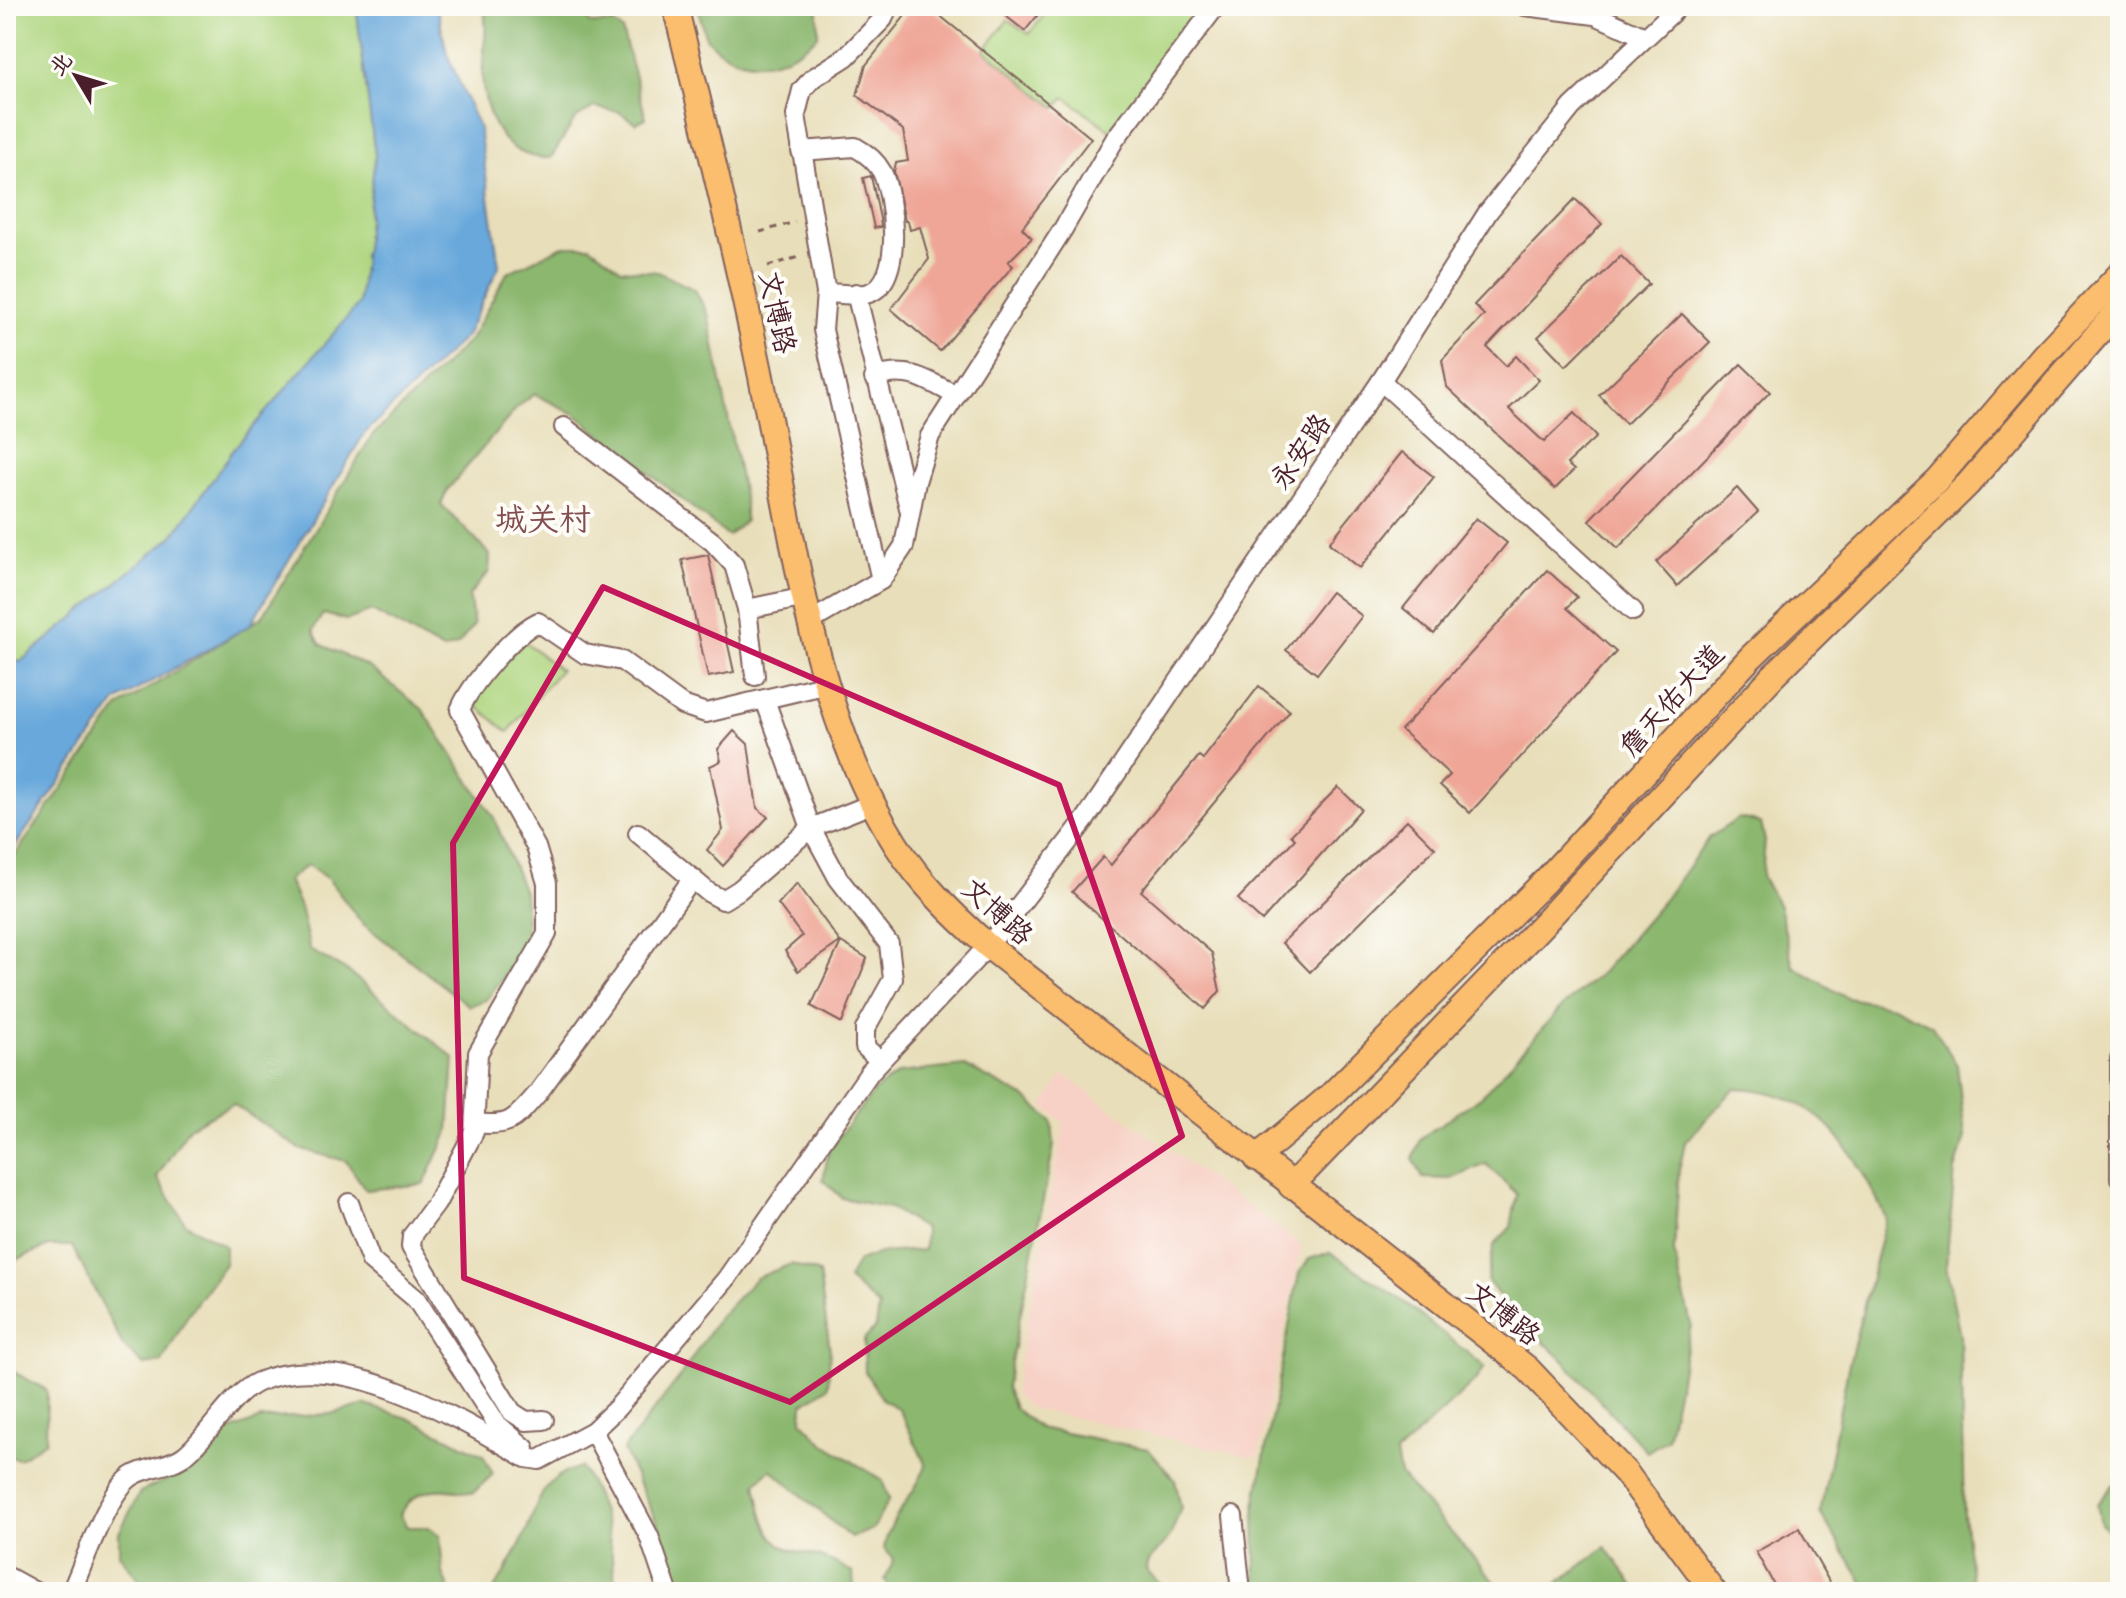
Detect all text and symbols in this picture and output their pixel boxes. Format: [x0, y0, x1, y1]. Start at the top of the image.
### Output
north arrow [36, 36, 116, 116]
text: 北 [42, 46, 80, 83]
street label: 文博路 [749, 267, 804, 357]
street label: 永安路 [1262, 406, 1341, 498]
district label: 城关村 [495, 498, 591, 543]
street label: 詹天佑大道 [1611, 636, 1733, 766]
street label: 文博路 [953, 870, 1041, 955]
street label: 文博路 [1458, 1273, 1548, 1355]

